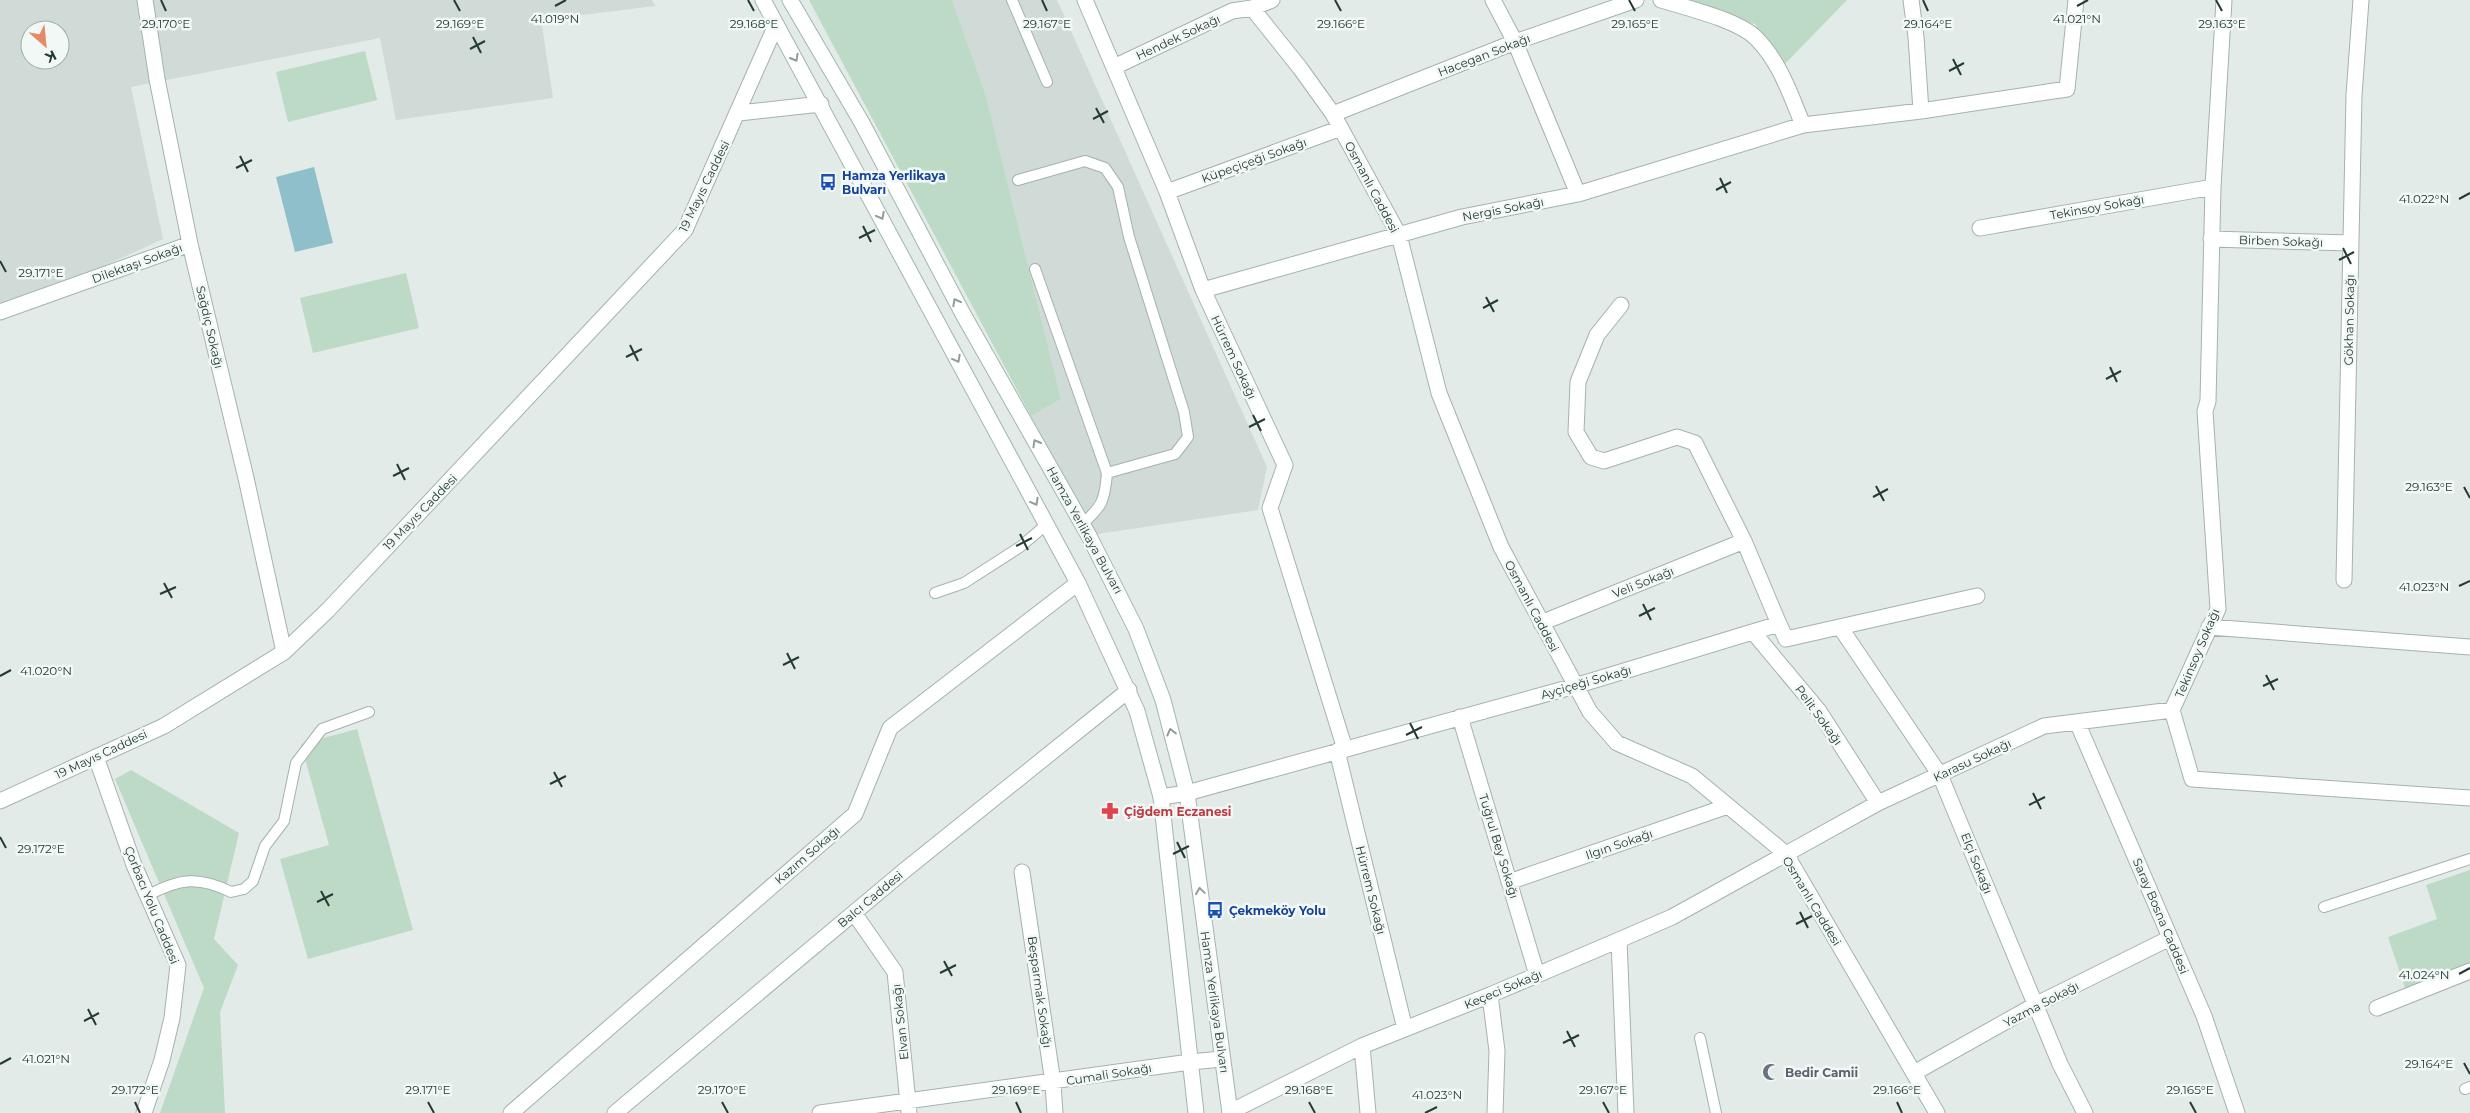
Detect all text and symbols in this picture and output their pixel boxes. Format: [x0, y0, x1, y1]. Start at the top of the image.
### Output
text: 41.019°N [531, 11, 579, 26]
street label: Hendek Sokağı [1133, 11, 1223, 63]
text: 41.021°N [2053, 11, 2101, 26]
text: 29.170°E [142, 16, 190, 31]
text: 29.169°E [436, 16, 484, 31]
text: 29.168°E [730, 16, 778, 31]
text: 29.167°E [1023, 16, 1071, 31]
text: 29.166°E [1317, 16, 1365, 31]
text: 29.165°E [1611, 16, 1659, 31]
text: 29.164°E [1904, 16, 1952, 31]
text: 29.163°E [2198, 16, 2246, 31]
north arrow [20, 20, 70, 70]
street label: Hacegan Sokağı [1436, 30, 1532, 80]
text: K [42, 46, 60, 67]
one-way arrow [788, 53, 798, 62]
street label: Küpeçiçeği Sokağı [1199, 134, 1309, 186]
street label: 19 Mayıs Caddesi [675, 138, 733, 234]
street label: Osmanlı Caddesi [1342, 139, 1402, 235]
place label: Hamza Yerlikaya Bulvarı [842, 168, 946, 197]
bus stop icon: Hamza Yerlikaya Bulvarı [818, 172, 838, 192]
street label: Tekinsoy Sokağı [2049, 191, 2145, 223]
text: 41.022°N [2399, 191, 2449, 206]
street label: Nergis Sokağı [1461, 194, 1545, 224]
one-way arrow [875, 211, 885, 220]
street label: Birben Sokağı [2239, 232, 2323, 250]
street label: Dilektaşı Sokağı [90, 240, 184, 286]
text: 29.171°E [18, 265, 64, 280]
street label: Gökhan Sokağı [2341, 274, 2357, 366]
street label: Sağdıç Sokağı [193, 284, 227, 370]
one-way arrow [952, 298, 962, 307]
street label: Hürrem Sokağı [1208, 313, 1260, 401]
one-way arrow [951, 354, 961, 363]
one-way arrow [1033, 439, 1043, 448]
street label: Hamza Yerlikaya Bulvarı [1044, 464, 1126, 596]
street label: 19 Mayıs Caddesi [380, 471, 460, 553]
text: 29.163°E [2405, 479, 2453, 494]
one-way arrow [1029, 497, 1039, 506]
street label: Osmanlı Caddesi [1502, 558, 1562, 654]
street label: Veli Sokağı [1610, 563, 1676, 601]
text: 41.023°N [2399, 579, 2449, 594]
street label: Tekinsoy Sokağı [2171, 606, 2223, 700]
street label: Ayçiçeği Sokağı [1539, 662, 1633, 702]
text: 41.020°N [20, 663, 72, 678]
street label: Pelit Sokağı [1792, 682, 1846, 748]
street label: 19 Mayıs Caddesi [53, 726, 149, 782]
one-way arrow [1166, 727, 1177, 736]
street label: Karasu Sokağı [1931, 735, 2013, 785]
street label: Tuğrul Bey Sokağı [1476, 792, 1522, 900]
pharmacy icon: Çiğdem Eczanesi [1100, 801, 1120, 821]
place label: Çiğdem Eczanesi [1124, 804, 1231, 819]
street label: Kazım Sokağı [771, 823, 843, 887]
street label: Ilgın Sokağı [1583, 826, 1655, 862]
street label: Elçi Sokağı [1958, 830, 1996, 896]
text: 29.172°E [17, 841, 65, 856]
street label: Çorbacı Yolu Caddesi [121, 844, 183, 966]
street label: Hürrem Sokağı [1353, 844, 1389, 936]
street label: Osmanlı Caddesi [1779, 854, 1845, 948]
street label: Saray Bosna Caddesi [2130, 856, 2192, 976]
street label: Balcı Caddesi [834, 867, 906, 931]
one-way arrow [1195, 887, 1206, 895]
bus stop icon: Çekmeköy Yolu [1205, 900, 1225, 920]
place label: Çekmeköy Yolu [1229, 903, 1326, 918]
street label: Hamza Yerlikaya Bulvarı [1198, 930, 1232, 1074]
street label: Beşparmak Sokağı [1025, 935, 1055, 1049]
street label: Keçeci Sokağı [1462, 966, 1544, 1012]
text: 41.024°N [2398, 967, 2450, 982]
street label: Yazma Sokağı [2001, 978, 2081, 1030]
street label: Elvan Sokağı [889, 983, 911, 1061]
text: 41.021°N [22, 1051, 70, 1066]
text: 29.164°E [2405, 1056, 2453, 1071]
street label: Cumali Sokağı [1065, 1060, 1153, 1088]
mosque icon: Bedir Camii [1761, 1062, 1781, 1082]
place label: Bedir Camii [1785, 1065, 1858, 1080]
text: 29.172°E [111, 1082, 159, 1097]
text: 29.171°E [405, 1082, 451, 1097]
text: 29.170°E [698, 1082, 746, 1097]
text: 29.169°E [992, 1082, 1040, 1097]
text: 29.168°E [1285, 1082, 1333, 1097]
text: 29.167°E [1579, 1082, 1627, 1097]
text: 29.166°E [1873, 1082, 1921, 1097]
text: 29.165°E [2166, 1082, 2214, 1097]
text: 41.023°N [1412, 1087, 1462, 1102]

